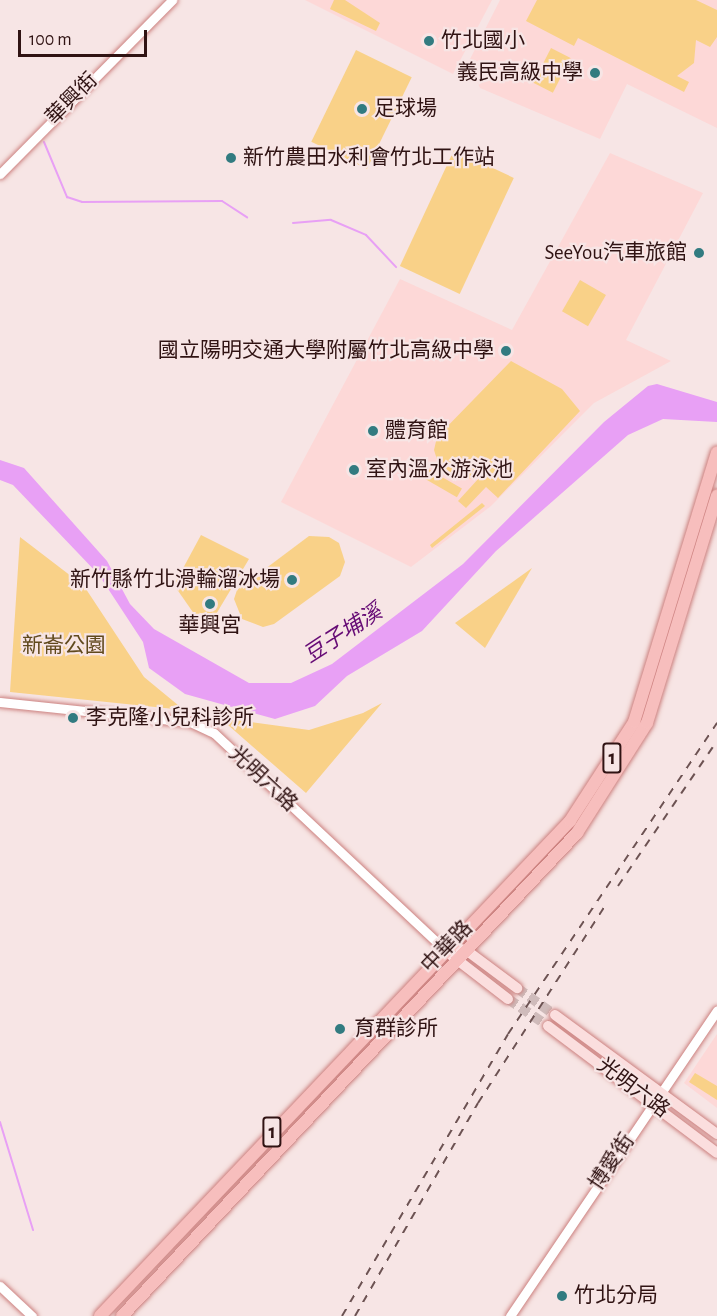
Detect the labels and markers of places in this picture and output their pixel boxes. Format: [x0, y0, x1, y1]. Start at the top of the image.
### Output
place label: 竹北國小 [441, 28, 525, 54]
marker: 竹北國小 [422, 34, 436, 48]
place label: 義民高級中學 [457, 60, 583, 86]
marker: 義民高級中學 [588, 66, 602, 80]
place label: 足球場 [374, 96, 437, 122]
marker: 足球場 [355, 102, 369, 116]
place label: 新竹農田水利會竹北工作站 [243, 145, 495, 171]
marker: 新竹農田水利會竹北工作站 [224, 151, 238, 165]
place label: SeeYou汽車旅館 [544, 240, 687, 266]
marker: SeeYou汽車旅館 [692, 246, 706, 260]
place label: 國立陽明交通大學附屬竹北高級中學 [158, 338, 494, 364]
marker: 國立陽明交通大學附屬竹北高級中學 [499, 344, 513, 358]
place label: 體育館 [385, 418, 448, 444]
marker: 體育館 [366, 424, 380, 438]
place label: 室內溫水游泳池 [366, 457, 513, 483]
marker: 室內溫水游泳池 [347, 463, 361, 477]
place label: 新竹縣竹北滑輪溜冰場 [70, 567, 280, 593]
marker: 新竹縣竹北滑輪溜冰場 [285, 573, 299, 587]
marker: 華興宮 [203, 597, 217, 611]
place label: 華興宮 [179, 613, 241, 639]
place label: 李克隆小兒科診所 [86, 705, 254, 731]
marker: 李克隆小兒科診所 [64, 709, 82, 727]
place label: 育群診所 [354, 1016, 438, 1042]
marker: 育群診所 [331, 1020, 349, 1038]
place label: 竹北分局 [574, 1283, 658, 1309]
marker: 竹北分局 [555, 1289, 569, 1303]

